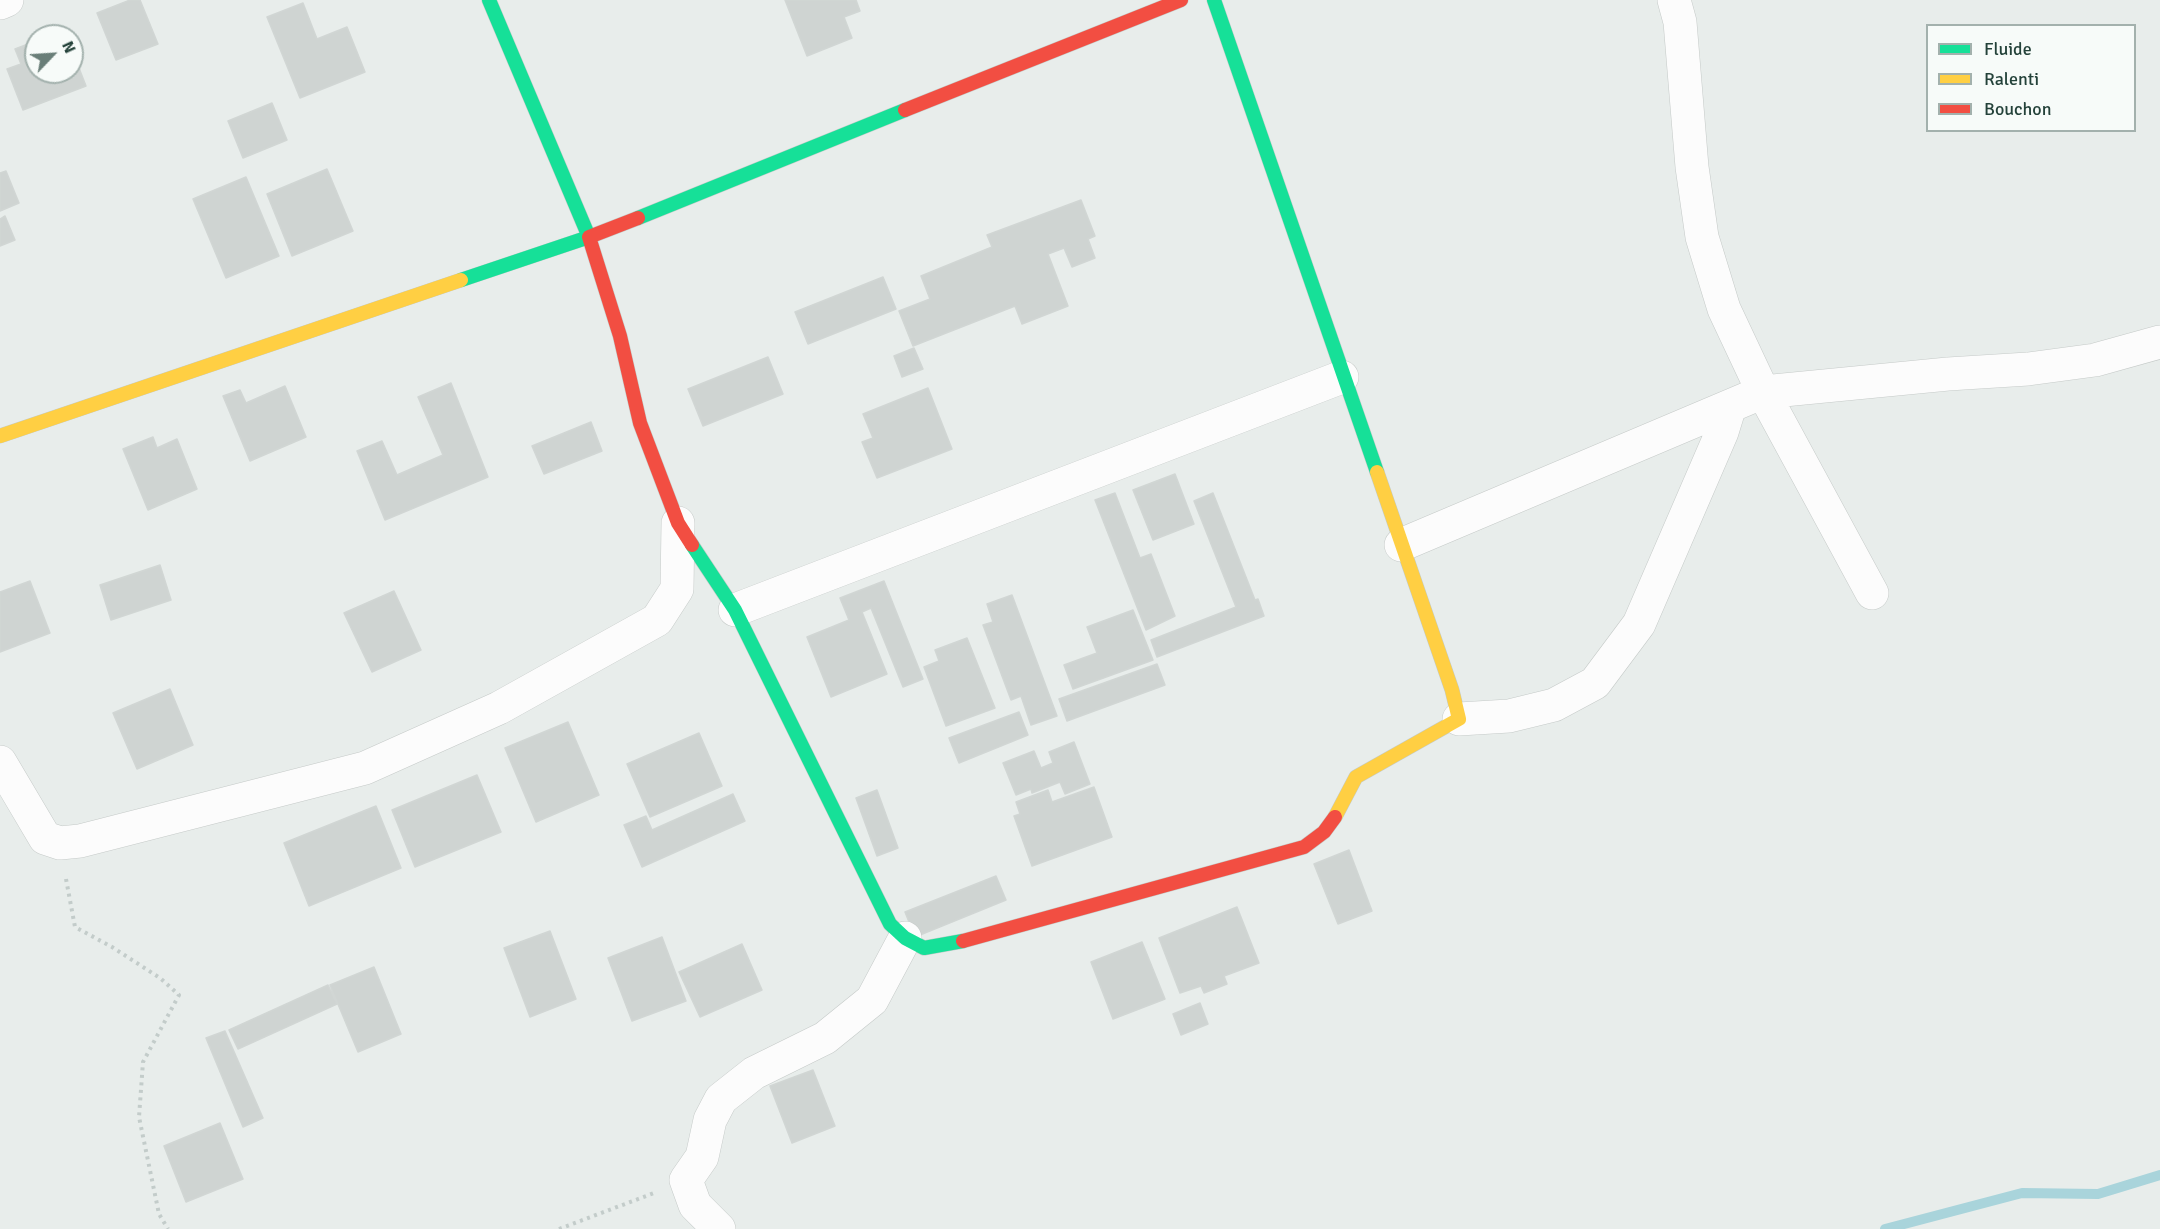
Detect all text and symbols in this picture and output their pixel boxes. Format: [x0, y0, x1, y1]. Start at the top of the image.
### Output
north arrow [24, 24, 84, 84]
legend [1926, 24, 2136, 132]
text: N [57, 38, 80, 57]
text: Fluide [1984, 38, 2032, 60]
text: Ralenti [1984, 68, 2039, 90]
text: Bouchon [1984, 98, 2052, 120]

